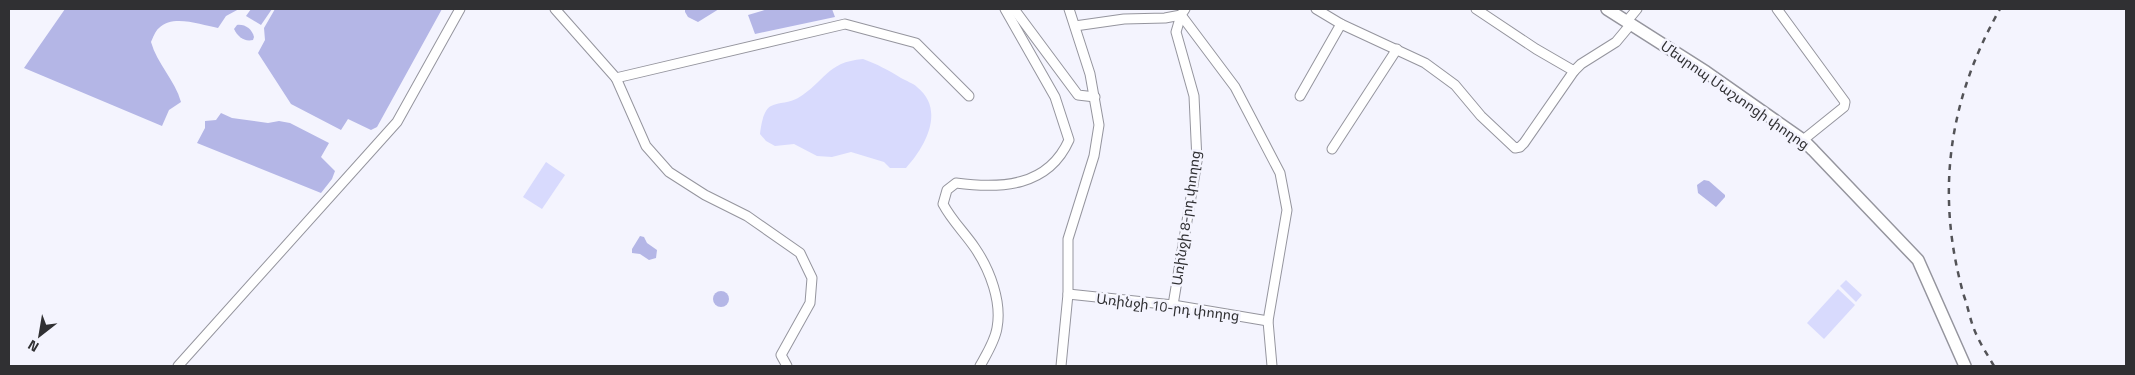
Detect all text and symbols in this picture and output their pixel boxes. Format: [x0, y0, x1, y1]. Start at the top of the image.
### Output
street label: Մեսրոպ Մաշտոցի փողոց [1657, 35, 1814, 154]
street label: Առինջի 8-րդ փողոց [1166, 149, 1205, 287]
street label: Առինջի 10-րդ փողոց [1095, 287, 1241, 326]
north arrow [15, 310, 65, 360]
text: N [23, 335, 43, 358]

